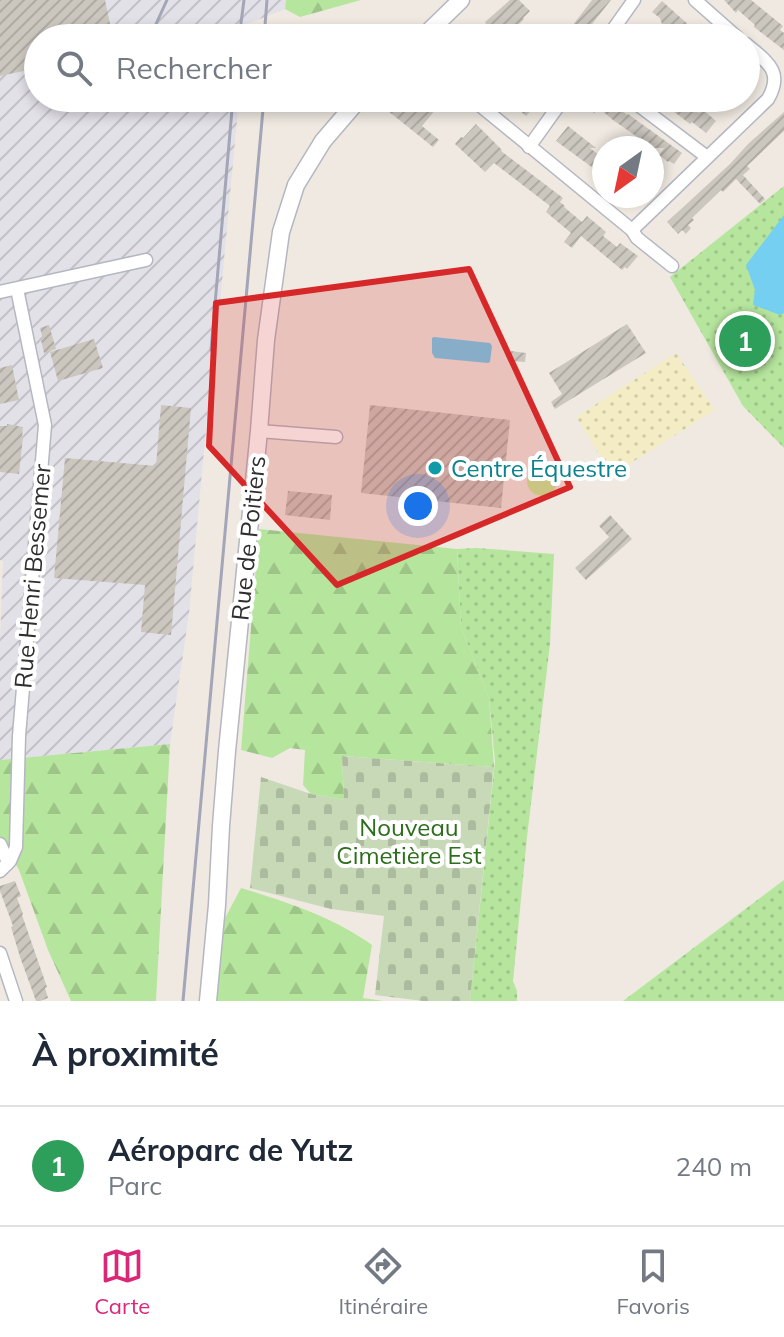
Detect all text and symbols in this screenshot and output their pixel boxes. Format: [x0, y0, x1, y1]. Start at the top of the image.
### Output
search box [24, 24, 760, 112]
icon: search [52, 46, 96, 90]
text: Rechercher [116, 49, 272, 87]
north arrow [592, 136, 664, 208]
pin: 1 [719, 311, 771, 371]
place label: Centre Équestre [451, 453, 627, 483]
street label: Rue de Poitiers [224, 454, 272, 622]
marker: Centre Équestre [426, 459, 444, 477]
street label: Rue Henri Bessemer [7, 462, 57, 689]
your location [398, 486, 438, 526]
park label: Nouveau Cimetière Est [336, 812, 482, 870]
text: À proximité [32, 1032, 219, 1075]
text: Aéroparc de Yutz [108, 1131, 353, 1169]
text: 1 [50, 1150, 66, 1183]
text: 240 m [676, 1150, 752, 1183]
text: Parc [108, 1169, 162, 1202]
tab: Carte [94, 1244, 150, 1320]
tab: Itinéraire [339, 1244, 428, 1320]
tab: Favoris [617, 1244, 690, 1320]

